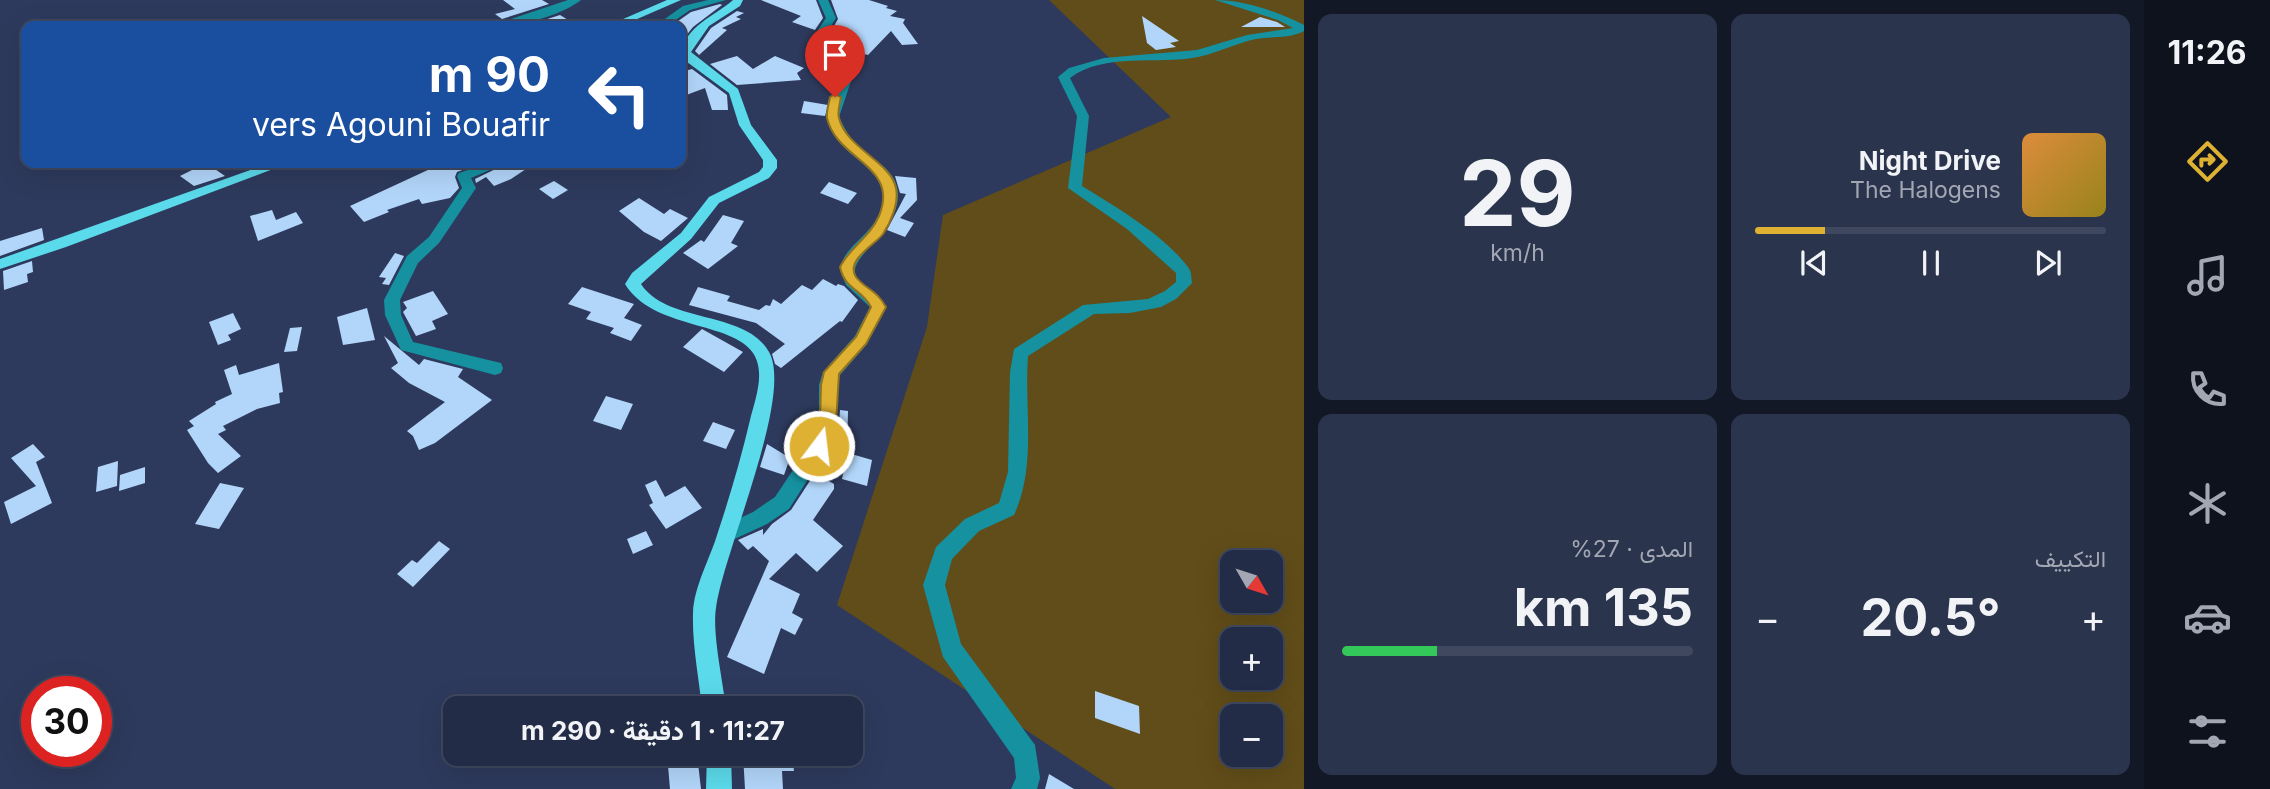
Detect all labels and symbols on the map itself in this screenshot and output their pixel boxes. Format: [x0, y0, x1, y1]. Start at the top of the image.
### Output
pin [805, 25, 865, 97]
position arrow [782, 409, 856, 483]
north arrow [1220, 550, 1283, 612]
speed limit sign: 30 [21, 676, 112, 767]

